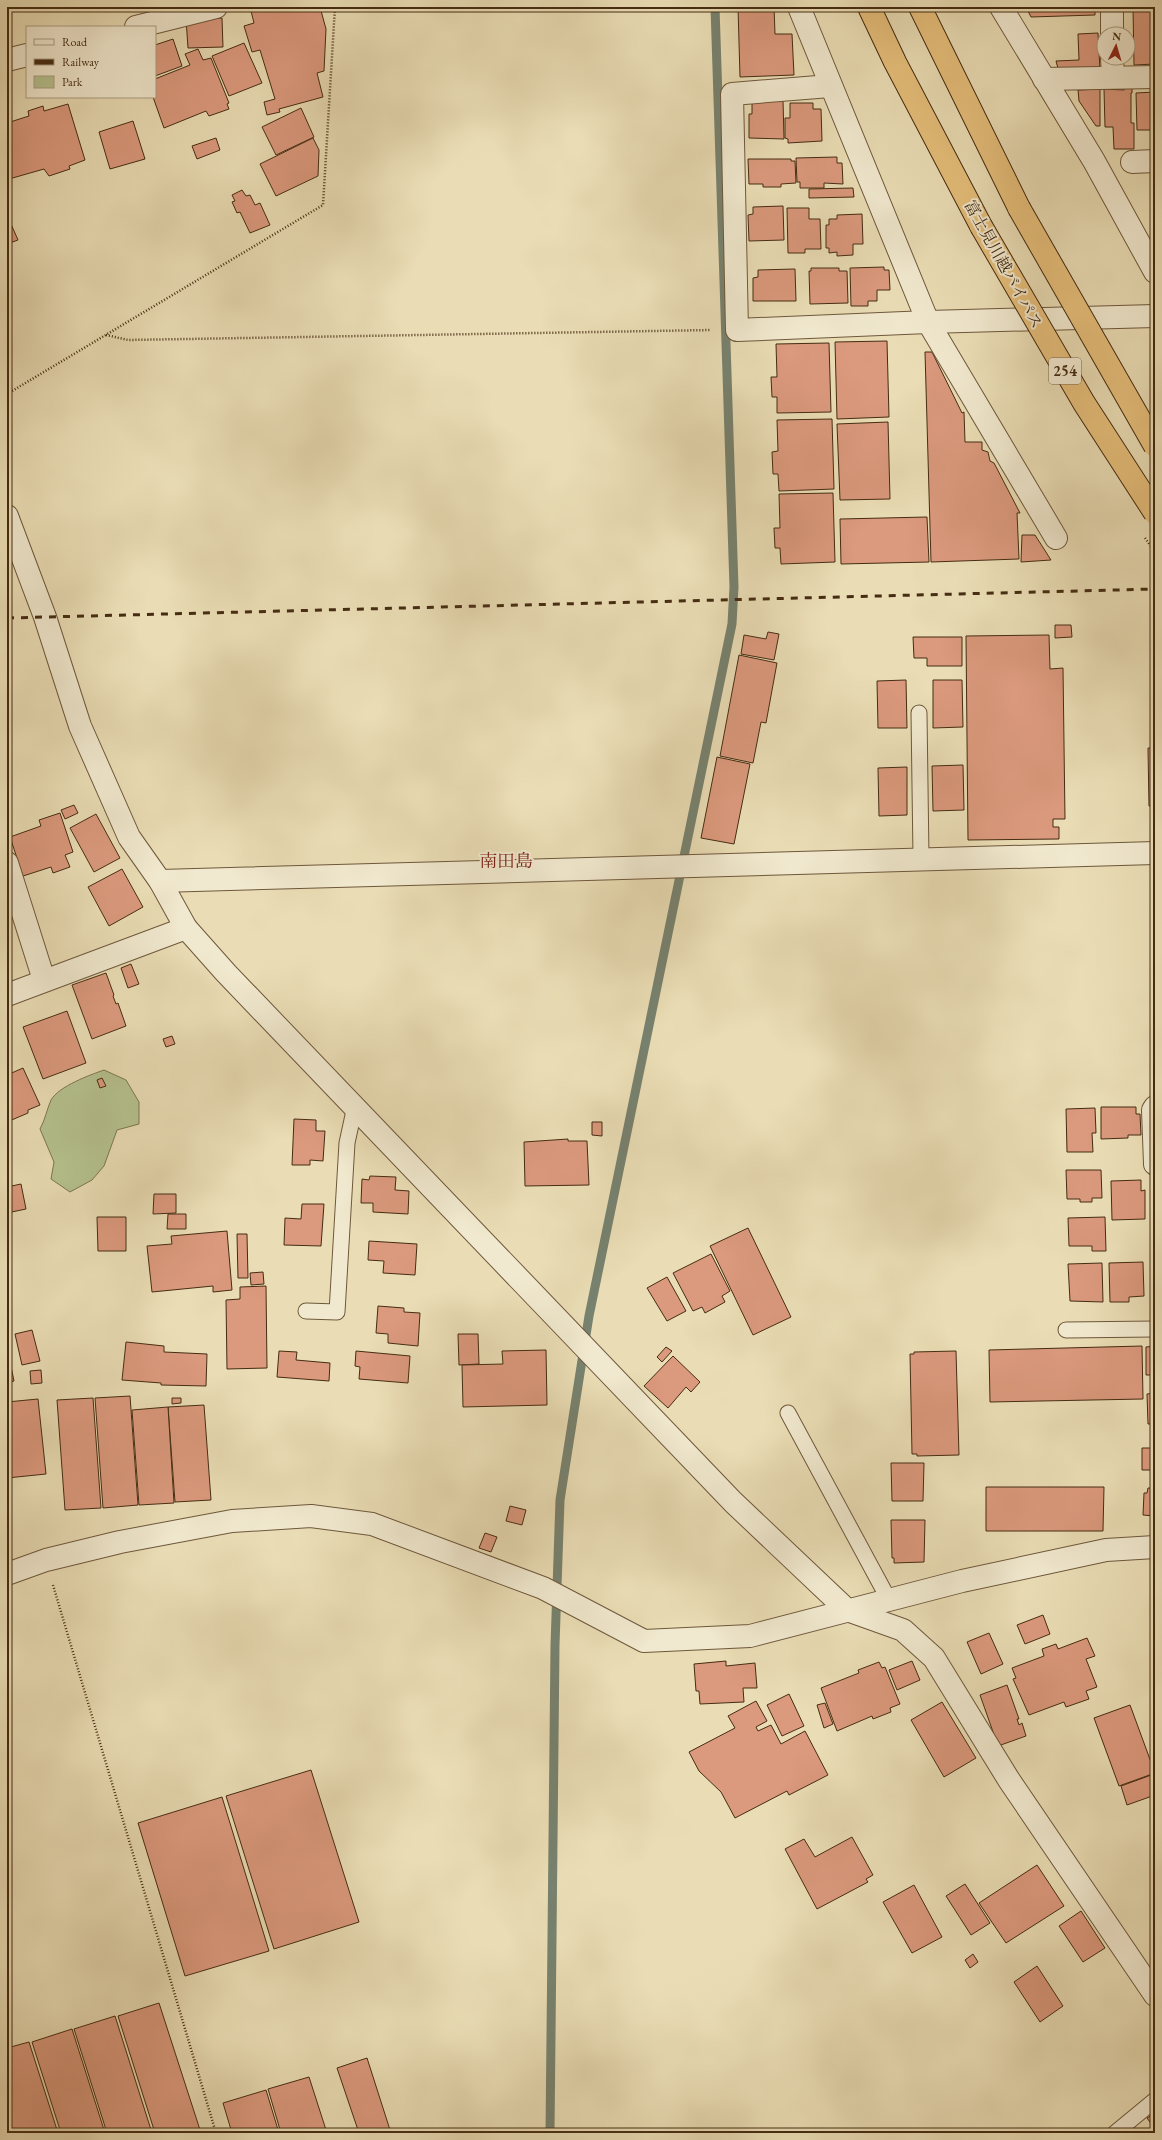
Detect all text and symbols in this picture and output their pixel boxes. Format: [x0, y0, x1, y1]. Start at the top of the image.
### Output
legend [26, 26, 156, 98]
north arrow [1096, 26, 1136, 66]
text: N [1112, 29, 1122, 43]
text: Road [62, 34, 88, 50]
text: Railway [62, 54, 100, 70]
text: Park [62, 74, 83, 90]
street label: 富士見川越バイパス [960, 196, 1048, 332]
road number: 254 [1049, 358, 1081, 384]
district label: 南田島 [479, 849, 533, 872]

